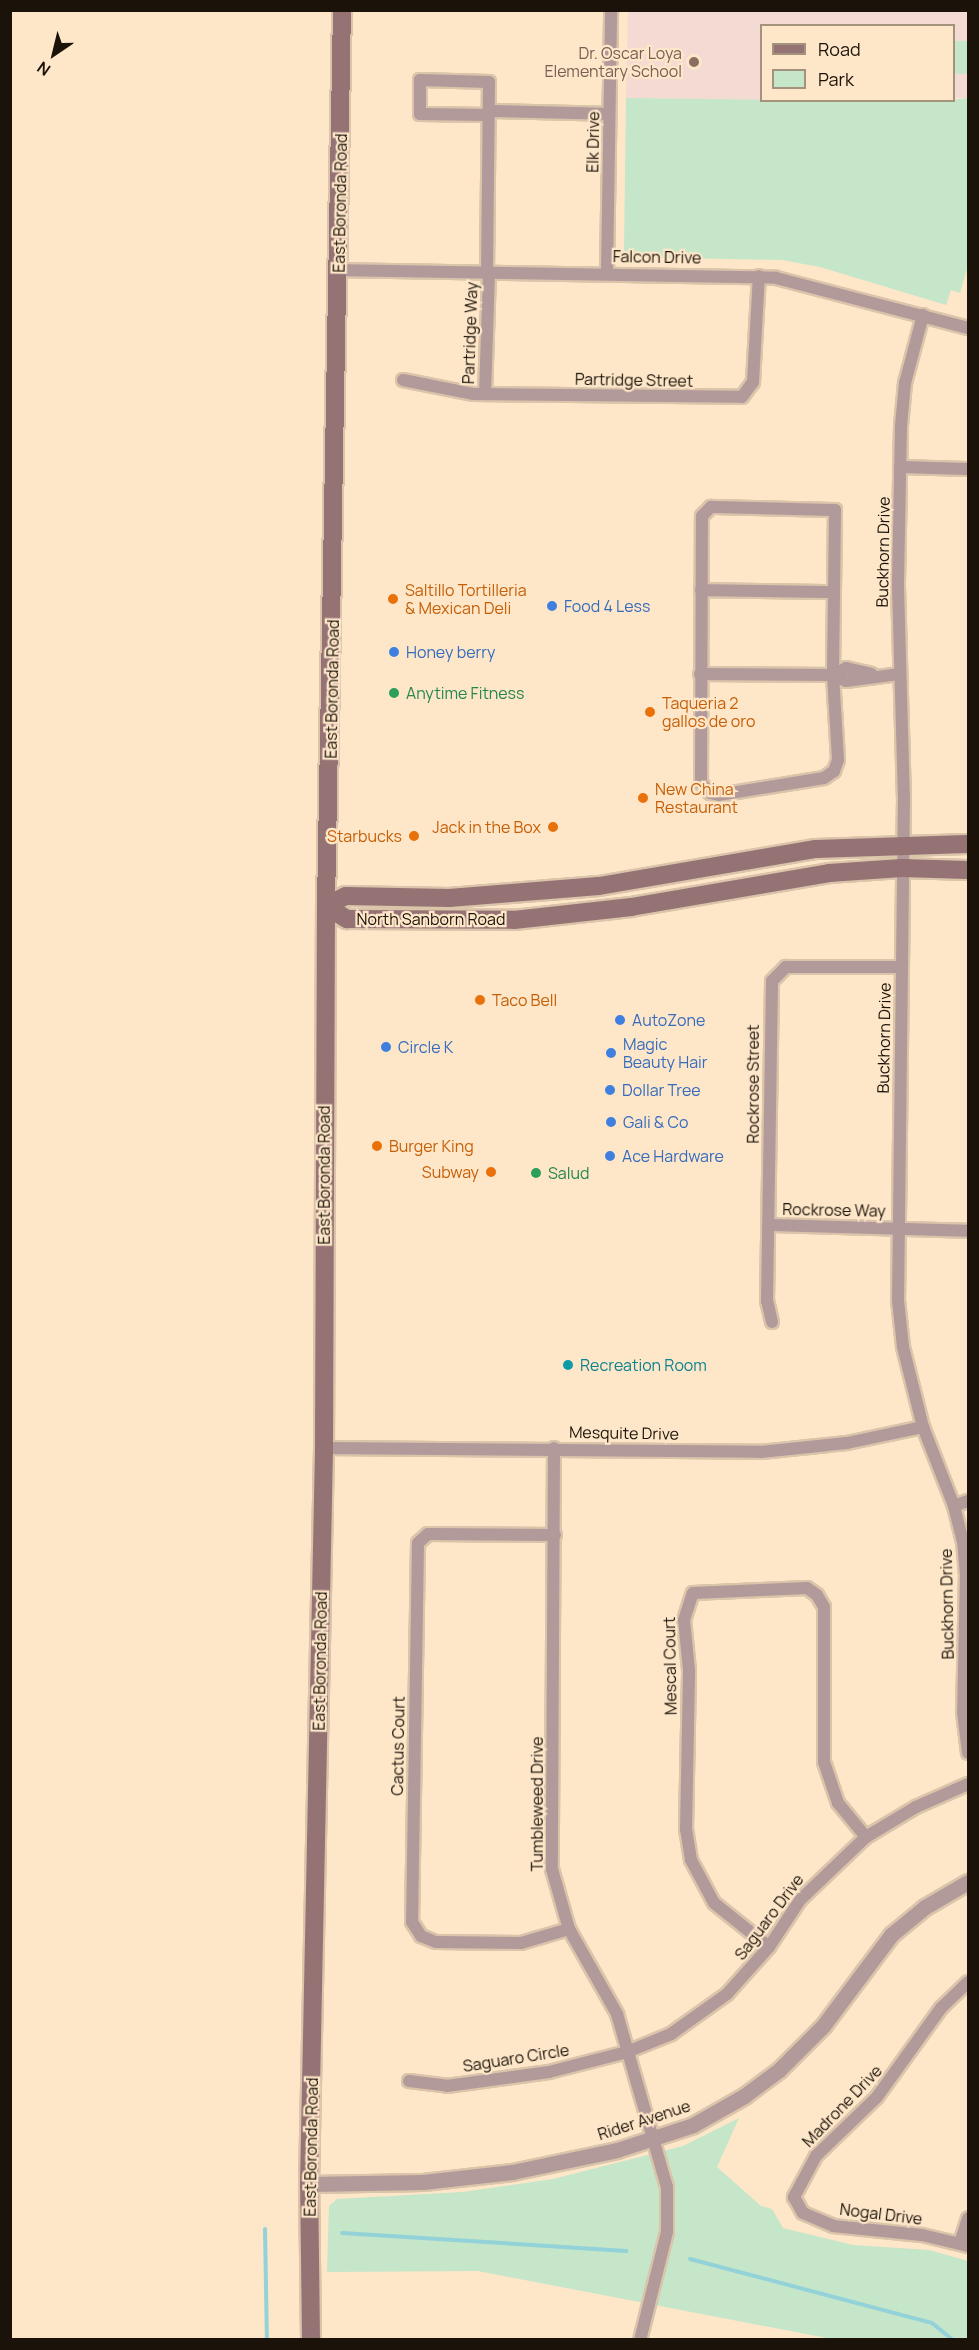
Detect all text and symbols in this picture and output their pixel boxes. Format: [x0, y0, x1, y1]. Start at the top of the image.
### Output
north arrow [24, 24, 84, 84]
legend [760, 24, 955, 102]
text: Road [818, 37, 861, 61]
place label: Dr. Oscar Loya Elementary School [544, 43, 682, 81]
marker: Dr. Oscar Loya Elementary School [687, 55, 701, 69]
text: N [33, 56, 55, 81]
text: Park [818, 67, 854, 91]
street label: Elk Drive [583, 111, 603, 173]
street label: East Boronda Road [329, 133, 351, 273]
street label: Falcon Drive [613, 247, 701, 267]
street label: Partridge Way [459, 281, 481, 385]
street label: Partridge Street [575, 369, 693, 391]
street label: Buckhorn Drive [872, 496, 894, 608]
place label: Saltillo Tortilleria & Mexican Deli [405, 580, 527, 618]
marker: Saltillo Tortilleria & Mexican Deli [386, 592, 400, 606]
place label: Food 4 Less [564, 596, 650, 616]
marker: Food 4 Less [545, 599, 559, 613]
street label: East Boronda Road [321, 619, 343, 759]
place label: Honey berry [406, 642, 495, 662]
marker: Honey berry [387, 645, 401, 659]
place label: Anytime Fitness [406, 683, 524, 703]
marker: Anytime Fitness [387, 686, 401, 700]
place label: Taqueria 2 gallos de oro [662, 693, 755, 731]
marker: Taqueria 2 gallos de oro [643, 705, 657, 719]
place label: New China Restaurant [655, 779, 738, 817]
marker: New China Restaurant [636, 791, 650, 805]
place label: Jack in the Box [432, 817, 541, 837]
marker: Jack in the Box [546, 820, 560, 834]
place label: Starbucks [327, 826, 402, 846]
marker: Starbucks [407, 829, 421, 843]
street label: North Sanborn Road [357, 909, 505, 929]
street label: Buckhorn Drive [873, 982, 895, 1094]
place label: Taco Bell [492, 990, 557, 1010]
marker: Taco Bell [473, 993, 487, 1007]
place label: AutoZone [632, 1010, 705, 1030]
marker: AutoZone [613, 1013, 627, 1027]
street label: Rockrose Street [743, 1024, 763, 1144]
place label: Magic Beauty Hair [623, 1034, 708, 1072]
place label: Circle K [398, 1037, 453, 1057]
marker: Circle K [379, 1040, 393, 1054]
marker: Magic Beauty Hair [604, 1046, 618, 1060]
place label: Dollar Tree [622, 1080, 701, 1100]
marker: Dollar Tree [603, 1083, 617, 1097]
street label: East Boronda Road [314, 1105, 334, 1245]
place label: Gali & Co [623, 1112, 688, 1132]
marker: Gali & Co [604, 1115, 618, 1129]
place label: Burger King [389, 1136, 474, 1156]
marker: Burger King [370, 1139, 384, 1153]
place label: Ace Hardware [622, 1146, 724, 1166]
marker: Ace Hardware [603, 1149, 617, 1163]
place label: Subway [422, 1162, 479, 1182]
place label: Salud [548, 1163, 589, 1183]
marker: Subway [484, 1165, 498, 1179]
marker: Salud [529, 1166, 543, 1180]
street label: Rockrose Way [782, 1199, 886, 1221]
place label: Recreation Room [580, 1355, 707, 1375]
marker: Recreation Room [561, 1358, 575, 1372]
street label: Mesquite Drive [569, 1422, 679, 1444]
street label: Buckhorn Drive [936, 1548, 958, 1660]
street label: East Boronda Road [309, 1591, 331, 1731]
street label: Mescal Court [660, 1617, 680, 1715]
street label: Cactus Court [388, 1696, 408, 1796]
street label: Tumbleweed Drive [527, 1737, 547, 1871]
street label: Saguaro Drive [731, 1870, 807, 1964]
street label: Saguaro Circle [461, 2040, 571, 2076]
street label: Madrone Drive [798, 2061, 886, 2151]
street label: East Boronda Road [300, 2077, 322, 2217]
street label: Rider Avenue [595, 2096, 693, 2144]
street label: Nogal Drive [839, 2199, 923, 2229]

